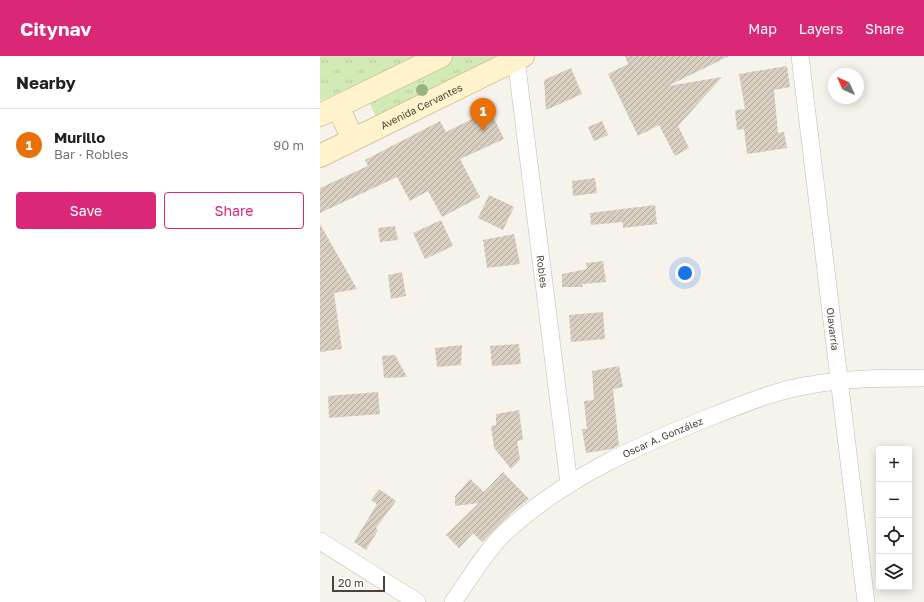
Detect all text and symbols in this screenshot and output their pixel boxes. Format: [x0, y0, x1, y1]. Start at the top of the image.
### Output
text: Citynav [20, 17, 92, 40]
text: Map [748, 20, 777, 37]
text: Layers [799, 20, 843, 37]
text: Share [865, 20, 904, 37]
north arrow [828, 68, 864, 104]
text: Nearby [16, 72, 76, 93]
street label: Avenida Cervantes [379, 81, 464, 131]
pin: 1 [470, 98, 496, 131]
text: Murillo [54, 128, 105, 146]
text: 1 [26, 137, 32, 153]
text: 90 m [273, 137, 304, 153]
text: Bar · Robles [54, 146, 129, 162]
button: Save [16, 192, 156, 229]
button: Share [164, 192, 304, 229]
street label: Robles [534, 254, 550, 289]
your location [675, 263, 695, 283]
street label: Olavarría [824, 307, 842, 351]
street label: Oscar A. González [620, 415, 705, 460]
map controls [876, 446, 912, 590]
button: + [876, 446, 912, 482]
button: − [876, 482, 912, 518]
button: locate [876, 518, 912, 554]
button: layers [876, 554, 912, 590]
scale bar [332, 574, 385, 593]
text: 20 m [338, 576, 364, 589]

